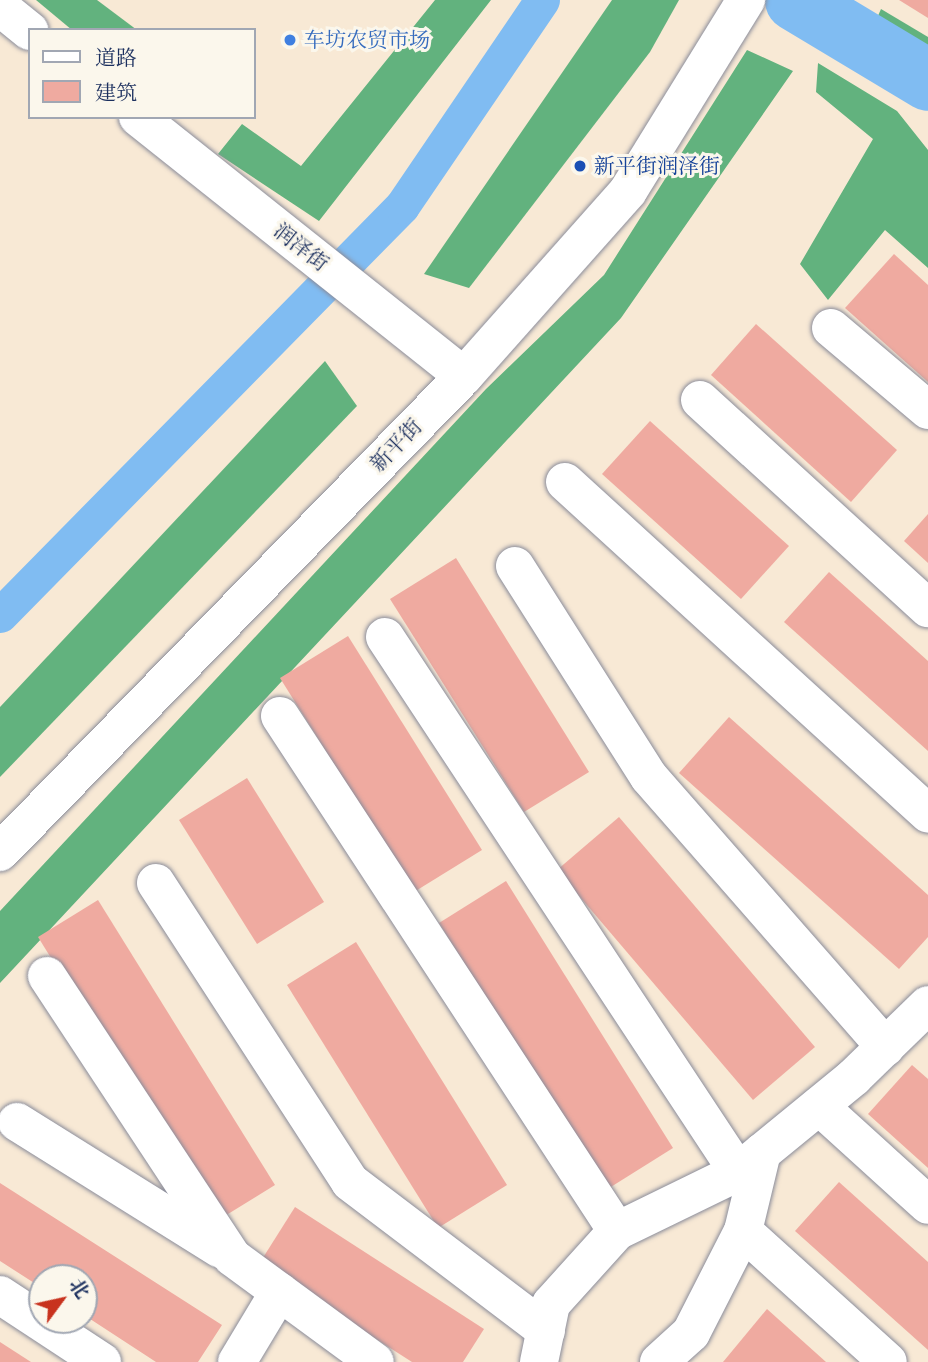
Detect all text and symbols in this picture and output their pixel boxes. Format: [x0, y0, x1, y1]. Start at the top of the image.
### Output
place label: 车坊农贸市场 [304, 27, 430, 53]
legend [28, 28, 256, 119]
marker: 车坊农贸市场 [282, 32, 298, 48]
text: 道路 [95, 44, 137, 72]
text: 建筑 [95, 79, 137, 107]
place label: 新平街润泽街 [594, 153, 720, 179]
marker: 新平街润泽街 [572, 158, 588, 174]
street label: 润泽街 [268, 218, 334, 276]
street label: 新平街 [365, 414, 427, 476]
north arrow [28, 1264, 98, 1334]
text: 北 [63, 1274, 95, 1304]

